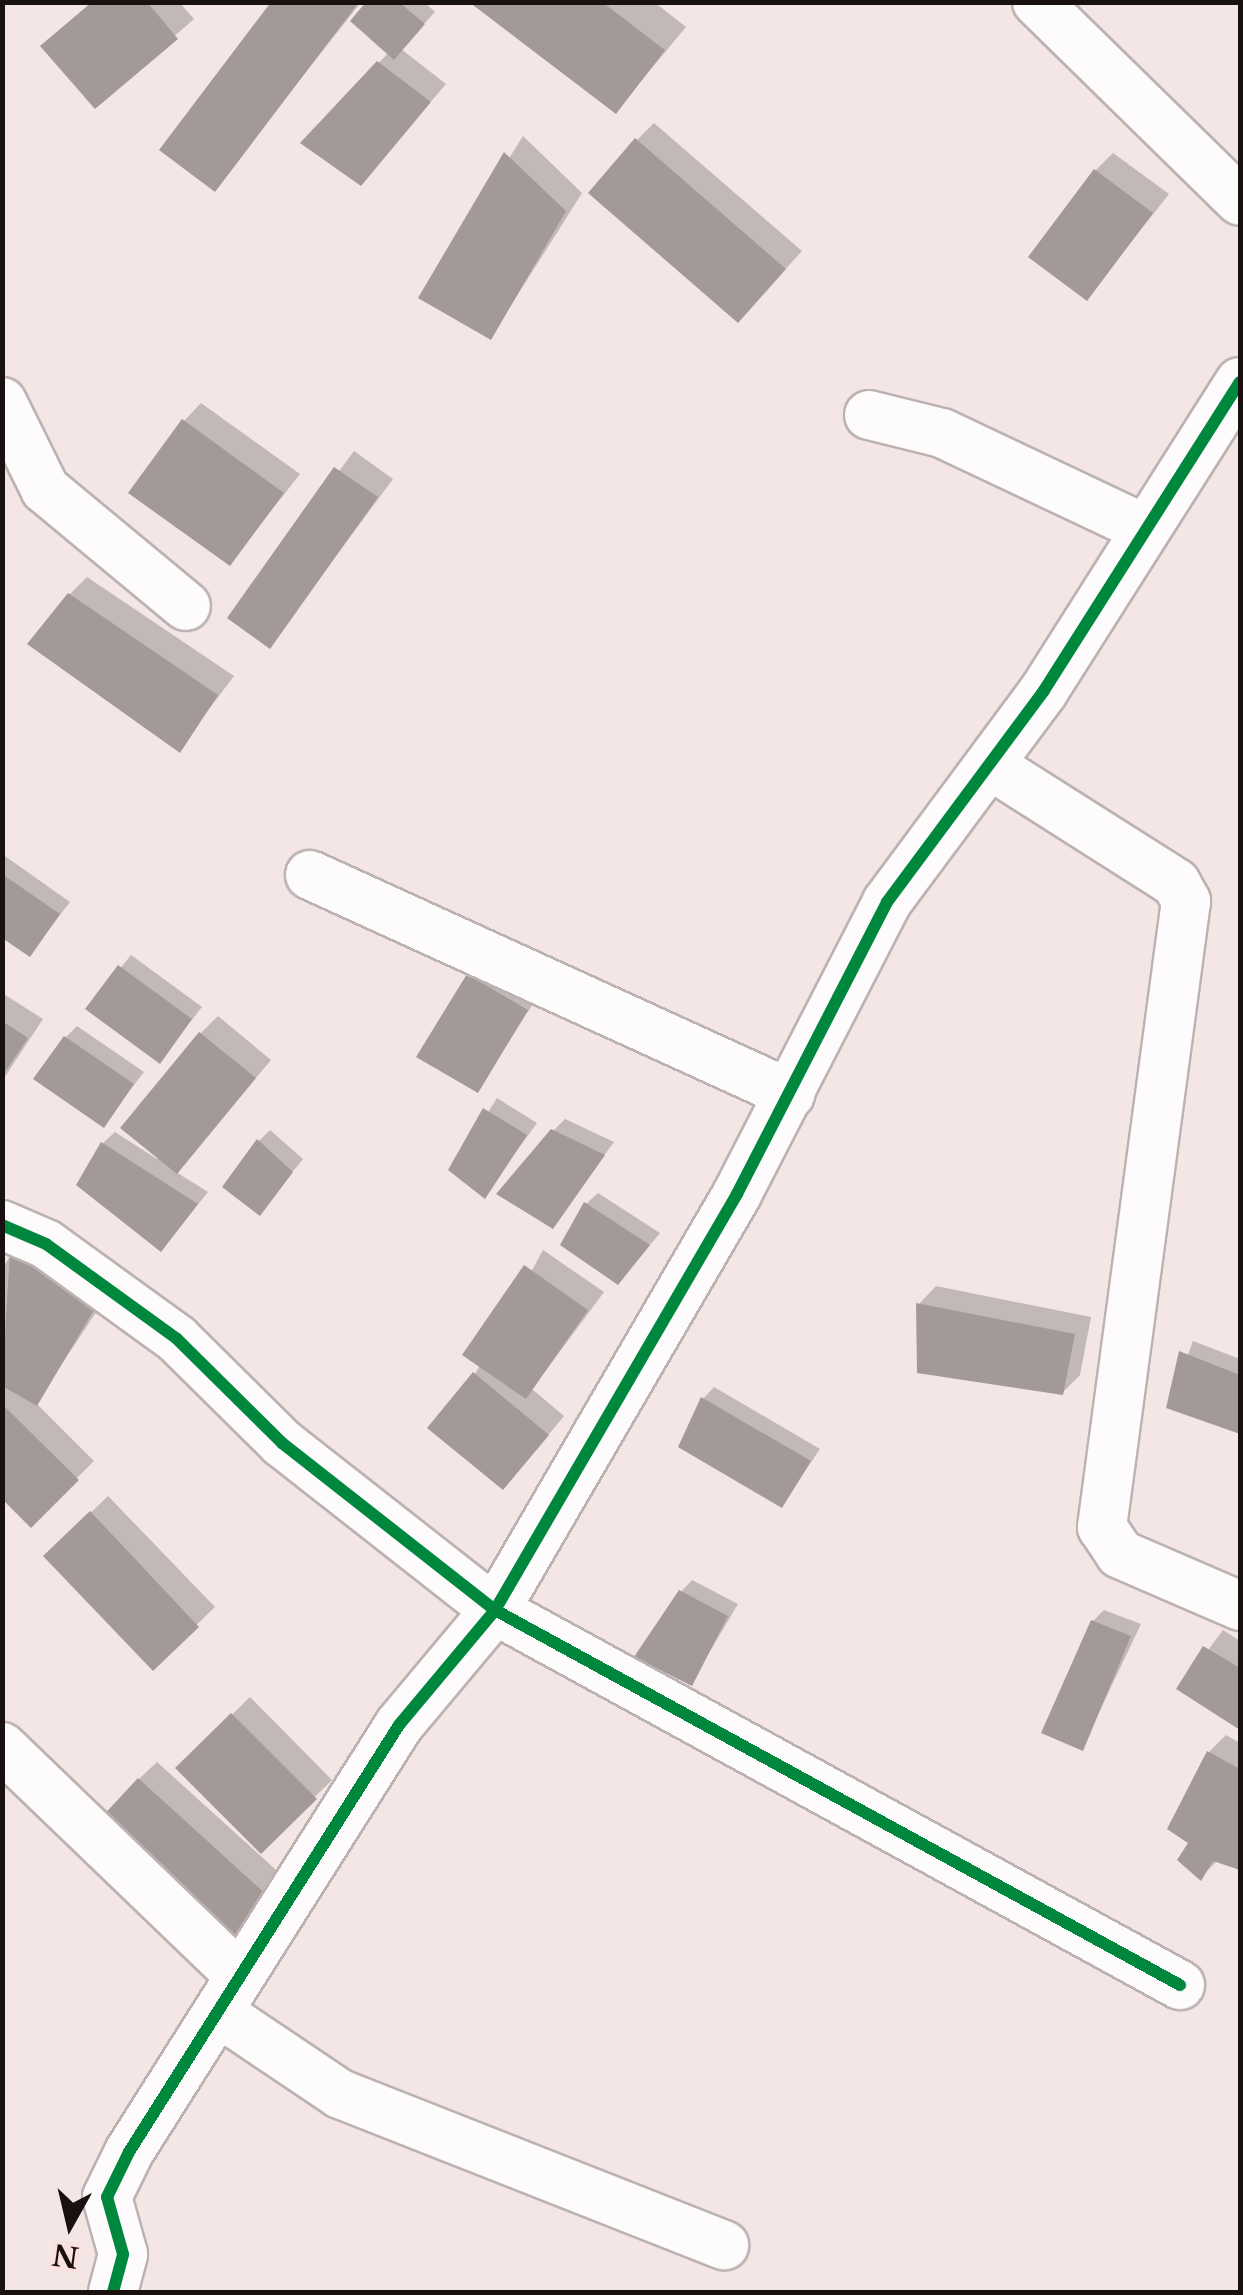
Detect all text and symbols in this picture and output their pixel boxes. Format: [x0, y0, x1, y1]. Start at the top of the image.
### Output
north arrow [20, 2175, 120, 2275]
text: N [50, 2236, 81, 2274]

